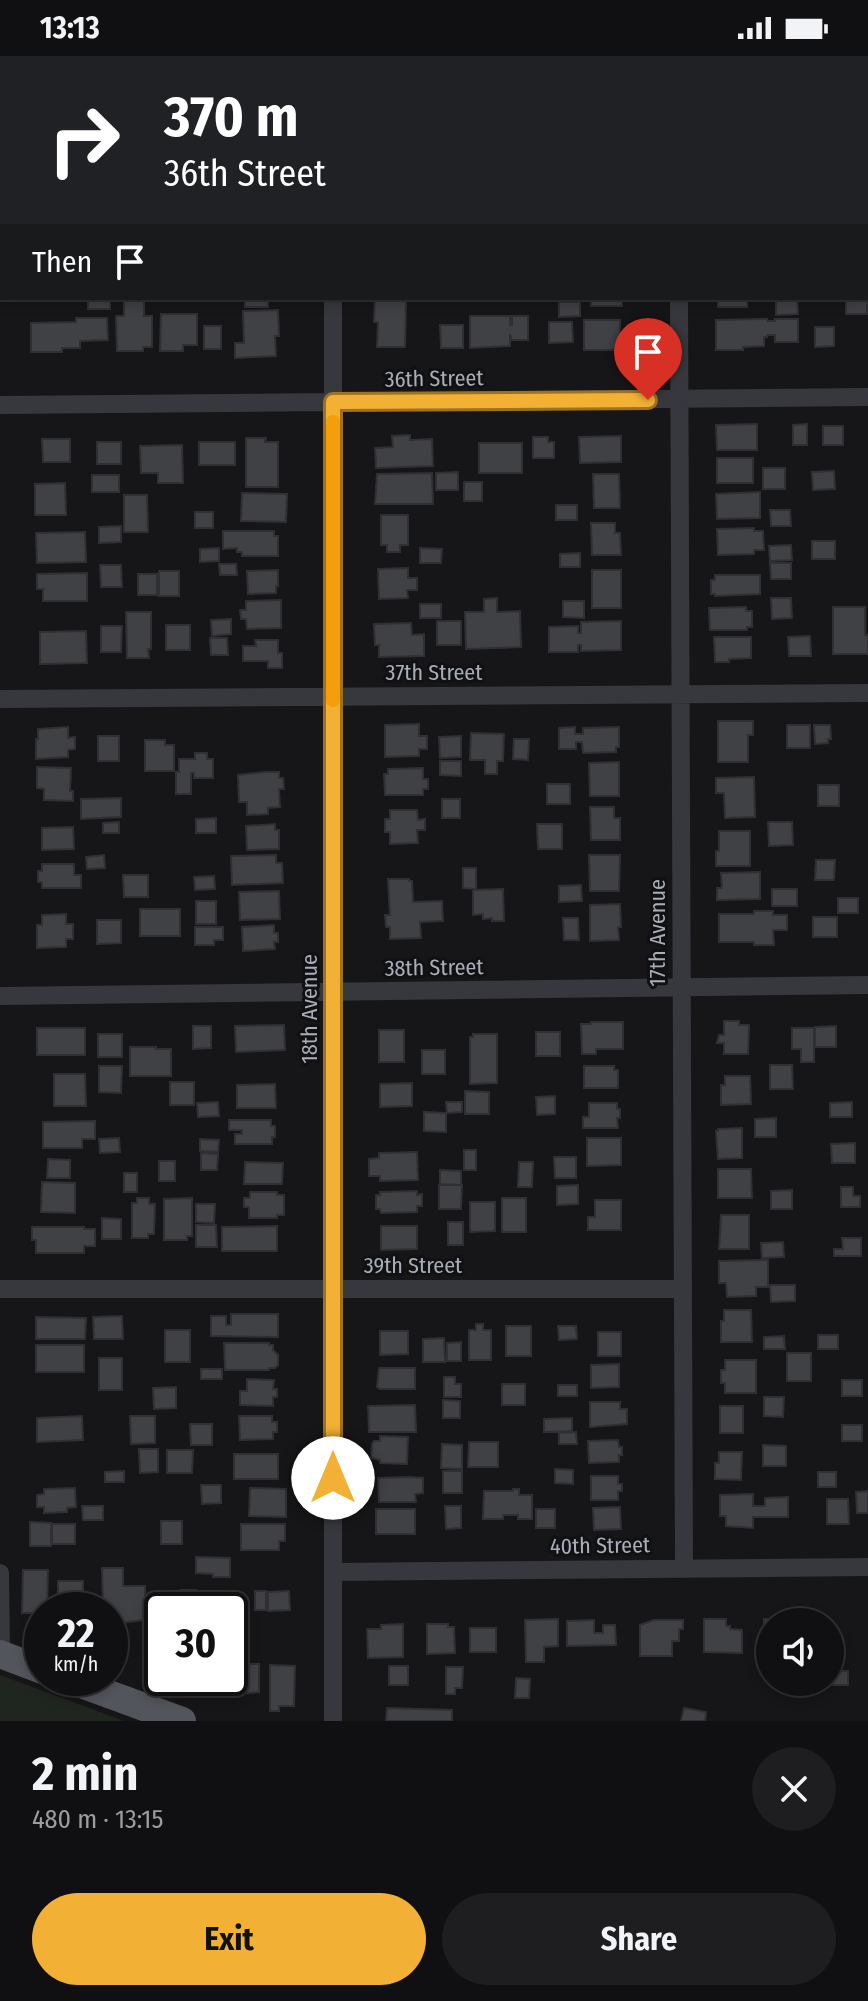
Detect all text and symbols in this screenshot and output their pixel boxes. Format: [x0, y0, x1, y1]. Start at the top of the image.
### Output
text: 13:13 [40, 10, 100, 46]
text: 370 m [164, 84, 299, 151]
icon: right [32, 88, 136, 192]
text: 36th Street [164, 152, 326, 196]
icon: arrive [108, 240, 152, 284]
text: Then [32, 244, 92, 280]
pin [614, 318, 682, 400]
icon: arrive [626, 330, 670, 374]
street label: 36th Street [384, 364, 484, 393]
street label: 37th Street [386, 659, 483, 686]
street label: 17th Avenue [644, 879, 671, 987]
street label: 38th Street [384, 953, 485, 982]
street label: 18th Avenue [296, 954, 323, 1064]
street label: 39th Street [364, 1252, 463, 1279]
position arrow [291, 1436, 375, 1520]
street label: 40th Street [550, 1531, 651, 1560]
speed limit sign: 30 [144, 1592, 248, 1696]
map controls [756, 1608, 844, 1696]
button: sound [756, 1608, 844, 1696]
text: 22 [57, 1610, 95, 1658]
text: km/h [54, 1652, 98, 1676]
text: 2 min [32, 1745, 138, 1803]
button: close [752, 1747, 836, 1831]
text: 480 m · 13:15 [32, 1804, 163, 1835]
button: Exit [32, 1893, 426, 1985]
button: Share [442, 1893, 836, 1985]

